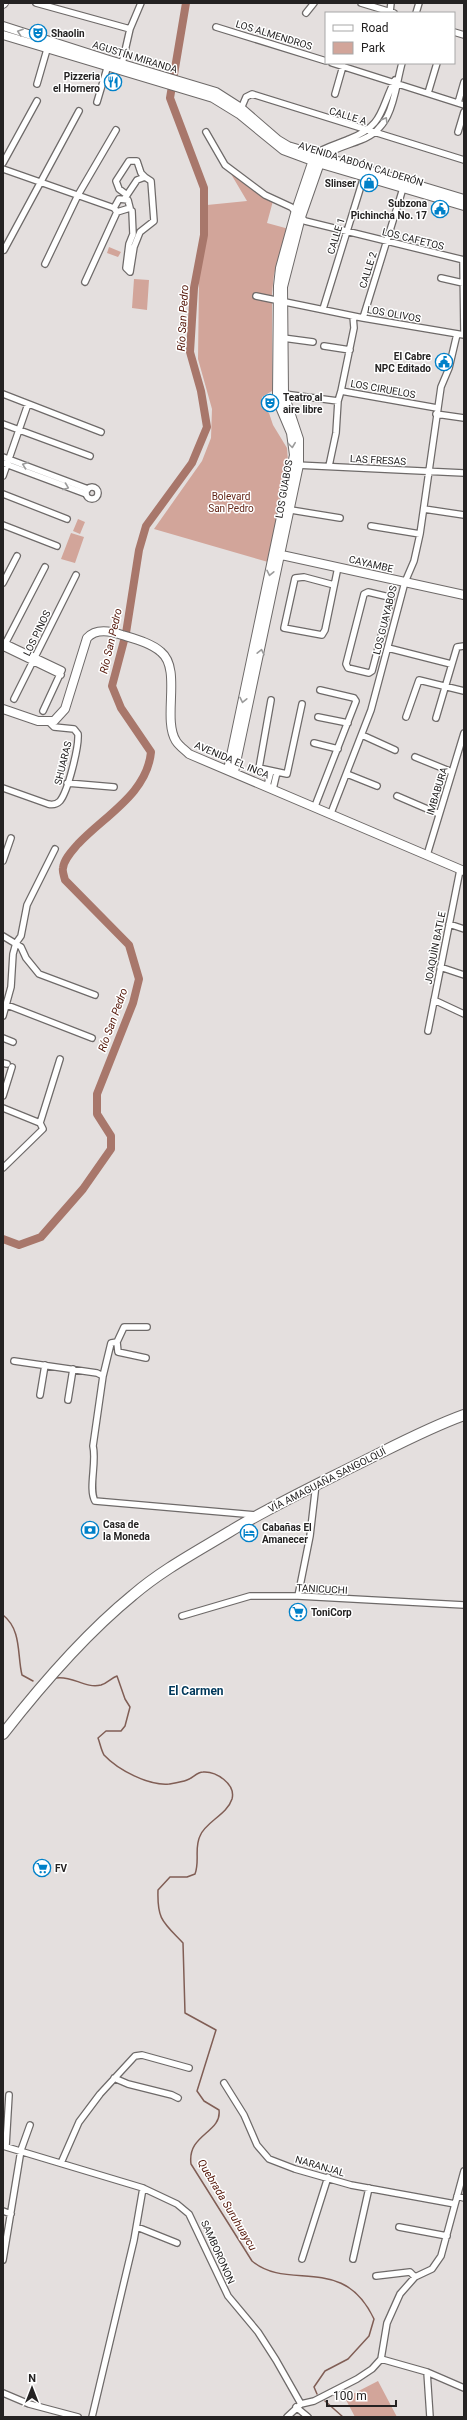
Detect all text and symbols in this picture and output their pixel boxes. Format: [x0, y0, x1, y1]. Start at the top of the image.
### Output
legend [325, 12, 455, 64]
street label: LOS ALMENDROS [234, 18, 314, 52]
text: Road [361, 21, 389, 35]
theatre icon: Shaolin [28, 23, 48, 43]
one-way arrow [17, 28, 24, 37]
place label: Shaolin [51, 28, 85, 39]
street label: AGUSTÍN MIRANDA [91, 38, 180, 75]
text: Park [361, 41, 386, 55]
place label: Pizzeria el Hornero [53, 71, 101, 94]
restaurant icon: Pizzeria el Hornero [103, 72, 123, 92]
street label: CALLE A [328, 105, 368, 127]
one-way arrow [380, 117, 387, 124]
street label: AVENIDA ABDÓN CALDERÓN [297, 139, 425, 188]
shop icon: Slinser [359, 173, 379, 193]
place label: Slinser [325, 178, 356, 189]
place label: Subzona Pichincha No. 17 [351, 198, 428, 221]
public building icon: Subzona Pichincha No. 17 [430, 199, 450, 219]
street label: CALLE 1 [325, 216, 347, 256]
street label: LOS CAFETOS [381, 226, 445, 252]
street label: CALLE 2 [357, 250, 379, 290]
water label: Río San Pedro [175, 284, 191, 352]
street label: LOS OLIVOS [366, 304, 422, 324]
place label: El Cabre NPC Editado [375, 351, 432, 374]
public building icon: El Cabre NPC Editado [434, 352, 454, 372]
street label: LOS CIRUELOS [350, 378, 416, 400]
place label: Teatro al aire libre [283, 392, 323, 415]
theatre icon: Teatro al aire libre [260, 393, 280, 413]
one-way arrow [287, 442, 296, 448]
street label: LAS FRESAS [350, 453, 406, 467]
street label: LOS GUABOS [273, 459, 295, 519]
one-way arrow [22, 461, 29, 470]
one-way arrow [62, 482, 69, 490]
park label: Bolevard San Pedro [208, 491, 254, 514]
street label: CAYAMBE [348, 554, 395, 575]
one-way arrow [266, 570, 274, 576]
street label: LOS GUAYABOS [371, 584, 399, 656]
water label: Río San Pedro [97, 607, 125, 675]
street label: LOS PINOS [21, 608, 53, 658]
one-way arrow [256, 649, 264, 655]
one-way arrow [240, 697, 248, 703]
street label: AVENIDA EL INCA [193, 739, 271, 781]
street label: SHUARAS [52, 740, 74, 786]
street label: IMBABURA [424, 765, 450, 816]
street label: JOAQUÌN BATLE [422, 910, 447, 985]
water label: Río San Pedro [95, 986, 131, 1054]
street label: VÍA AMAGUAÑA SANGOLQUÍ [266, 1444, 388, 1514]
place label: Casa de la Moneda [103, 1519, 151, 1542]
bank icon: Casa de la Moneda [80, 1520, 100, 1540]
place label: Cabañas El Amanecer [262, 1522, 312, 1545]
hotel icon: Cabañas El Amanecer [239, 1523, 259, 1543]
street label: TANICUCHI [296, 1582, 348, 1596]
supermarket icon: ToniCorp [288, 1602, 308, 1622]
place label: ToniCorp [311, 1607, 352, 1618]
district label: El Carmen [168, 1684, 224, 1698]
supermarket icon: FV [32, 1858, 52, 1878]
place label: FV [55, 1863, 67, 1874]
street label: NARANJAL [294, 2154, 347, 2178]
water label: Quebrada Suruhuaycu [195, 2157, 259, 2253]
street label: SAMBORONON [199, 2218, 237, 2286]
north arrow [12, 2368, 52, 2408]
text: N [28, 2372, 36, 2385]
scale bar [327, 2382, 396, 2408]
text: 100 m [333, 2389, 367, 2403]

